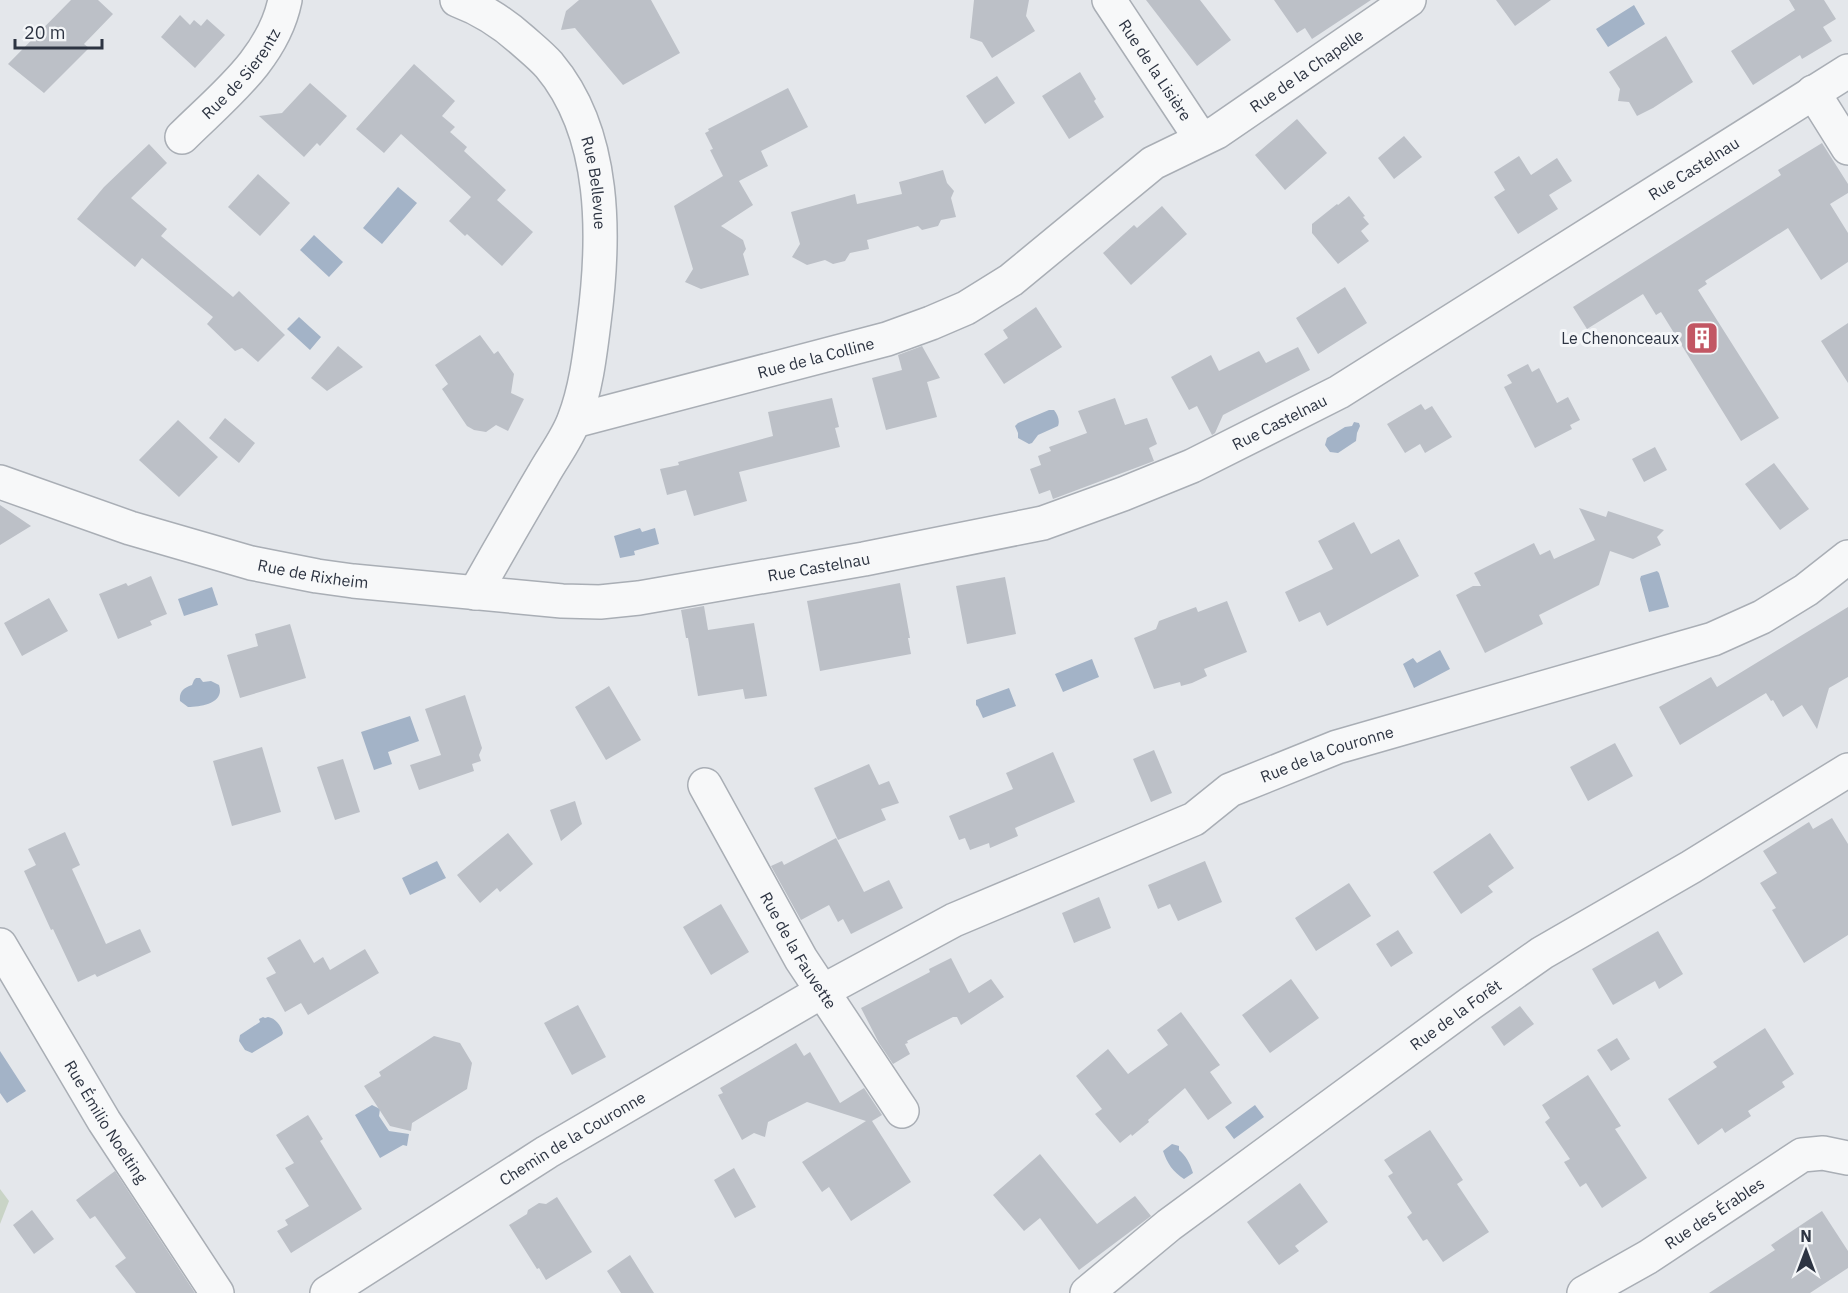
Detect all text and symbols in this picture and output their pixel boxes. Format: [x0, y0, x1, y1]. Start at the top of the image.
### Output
scale bar [15, 12, 102, 50]
street label: Rue de la Lisière [1115, 15, 1196, 125]
text: 20 m [24, 21, 66, 44]
street label: Rue de la Chapelle [1246, 24, 1367, 117]
street label: Rue de Sierentz [197, 25, 284, 123]
street label: Rue Castelnau [1645, 132, 1743, 204]
street label: Rue Bellevue [577, 134, 610, 230]
building icon: Le Chenonceaux [1684, 320, 1720, 356]
place label: Le Chenonceaux [1561, 328, 1679, 348]
street label: Rue de la Colline [755, 333, 877, 383]
street label: Rue Castelnau [1229, 390, 1330, 454]
street label: Rue Castelnau [766, 548, 872, 586]
street label: Rue de Rixheim [256, 555, 369, 592]
street label: Rue de la Couronne [1257, 721, 1396, 787]
street label: Rue de la Fauvette [756, 888, 841, 1013]
street label: Rue de la Forêt [1406, 975, 1505, 1055]
street label: Rue Émilio Noelting [60, 1057, 152, 1187]
street label: Chemin de la Couronne [495, 1087, 649, 1190]
street label: Rue des Érables [1661, 1173, 1768, 1253]
north arrow [1776, 1221, 1836, 1281]
text: N [1800, 1226, 1812, 1246]

